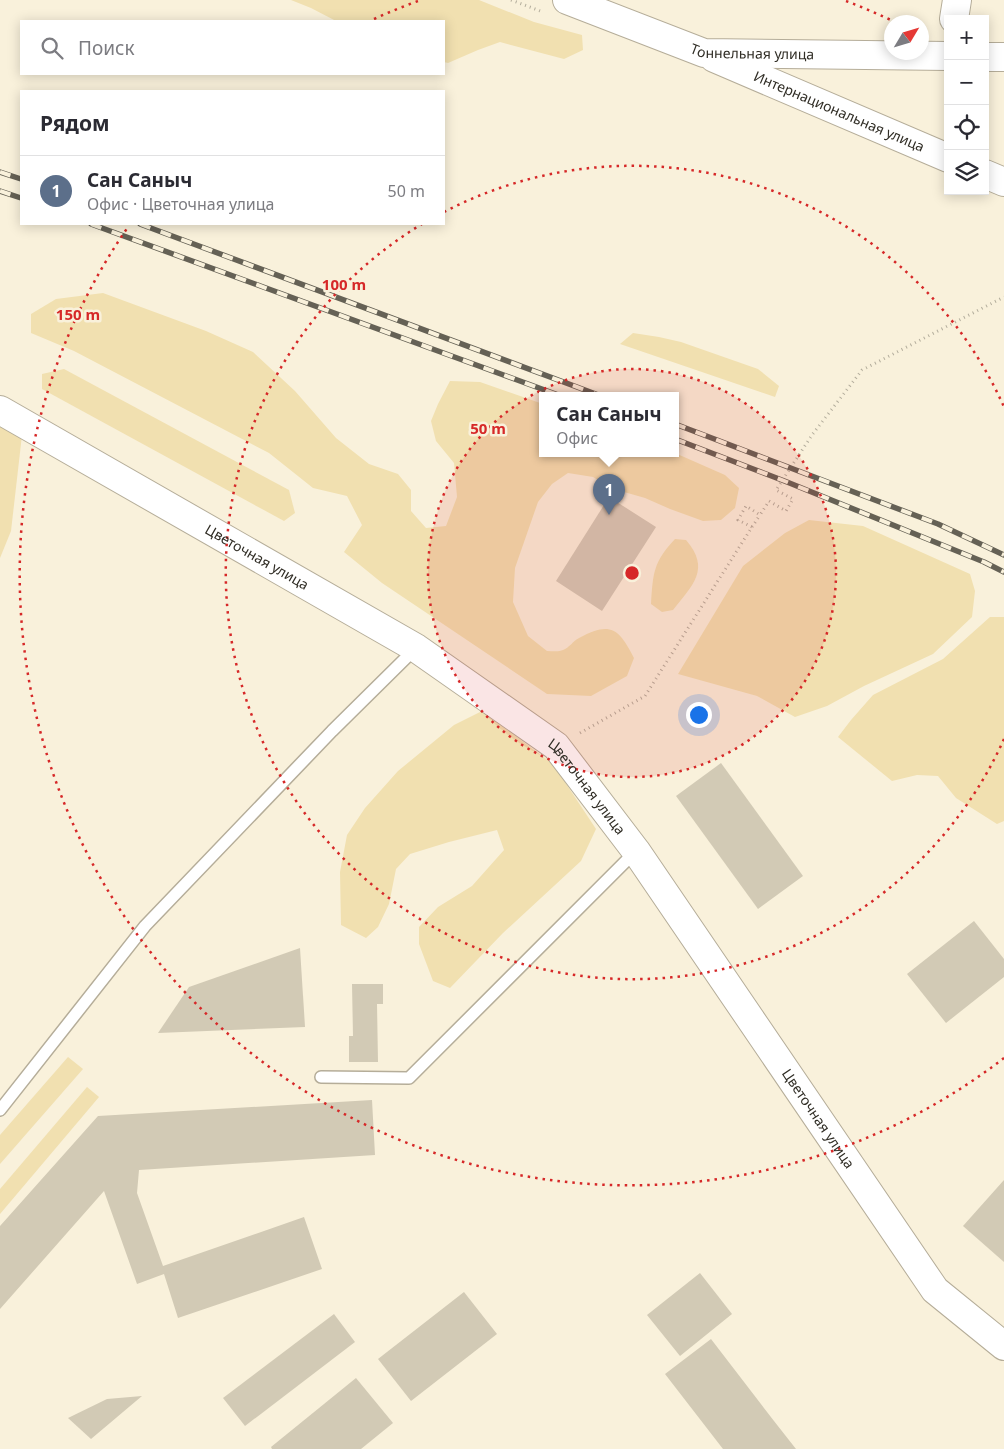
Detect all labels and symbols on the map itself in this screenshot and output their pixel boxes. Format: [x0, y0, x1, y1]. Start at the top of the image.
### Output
north arrow [884, 15, 929, 60]
street label: Тоннельная улица [688, 39, 814, 63]
street label: Интернациональная улица [751, 66, 928, 156]
text: 100 m [322, 274, 366, 294]
text: 150 m [56, 304, 100, 324]
text: 50 m [470, 418, 506, 438]
pin: 1 [593, 474, 625, 515]
street label: Цветочная улица [202, 519, 312, 594]
centre of rings [623, 564, 641, 582]
your location [686, 702, 712, 728]
street label: Цветочная улица [545, 734, 630, 838]
street label: Цветочная улица [778, 1065, 859, 1172]

